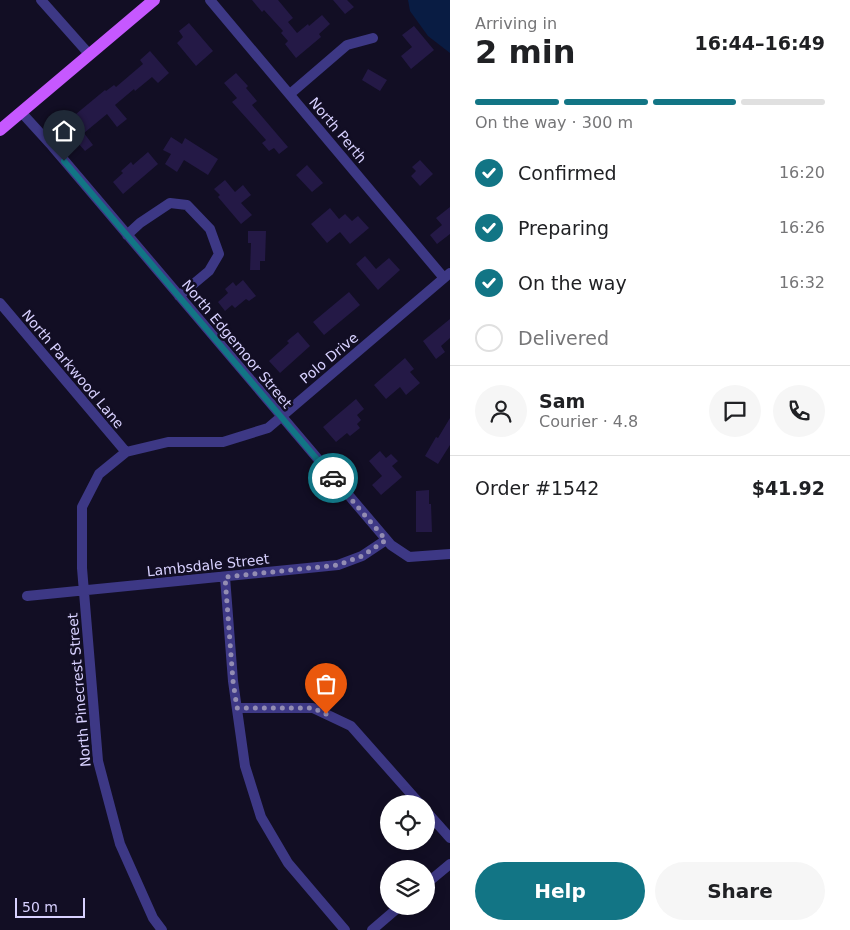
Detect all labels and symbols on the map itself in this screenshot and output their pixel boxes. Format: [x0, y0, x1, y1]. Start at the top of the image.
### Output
street label: North Perth [306, 94, 370, 166]
pin [43, 110, 85, 161]
street label: North Edgemoor Street [179, 277, 296, 412]
street label: North Parkwood Lane [19, 307, 127, 431]
street label: Polo Drive [297, 329, 361, 387]
courier [308, 453, 358, 503]
street label: Lambsdale Street [146, 551, 271, 579]
street label: North Pinecrest Street [64, 612, 94, 768]
pin [305, 663, 347, 714]
scale bar [15, 895, 85, 918]

